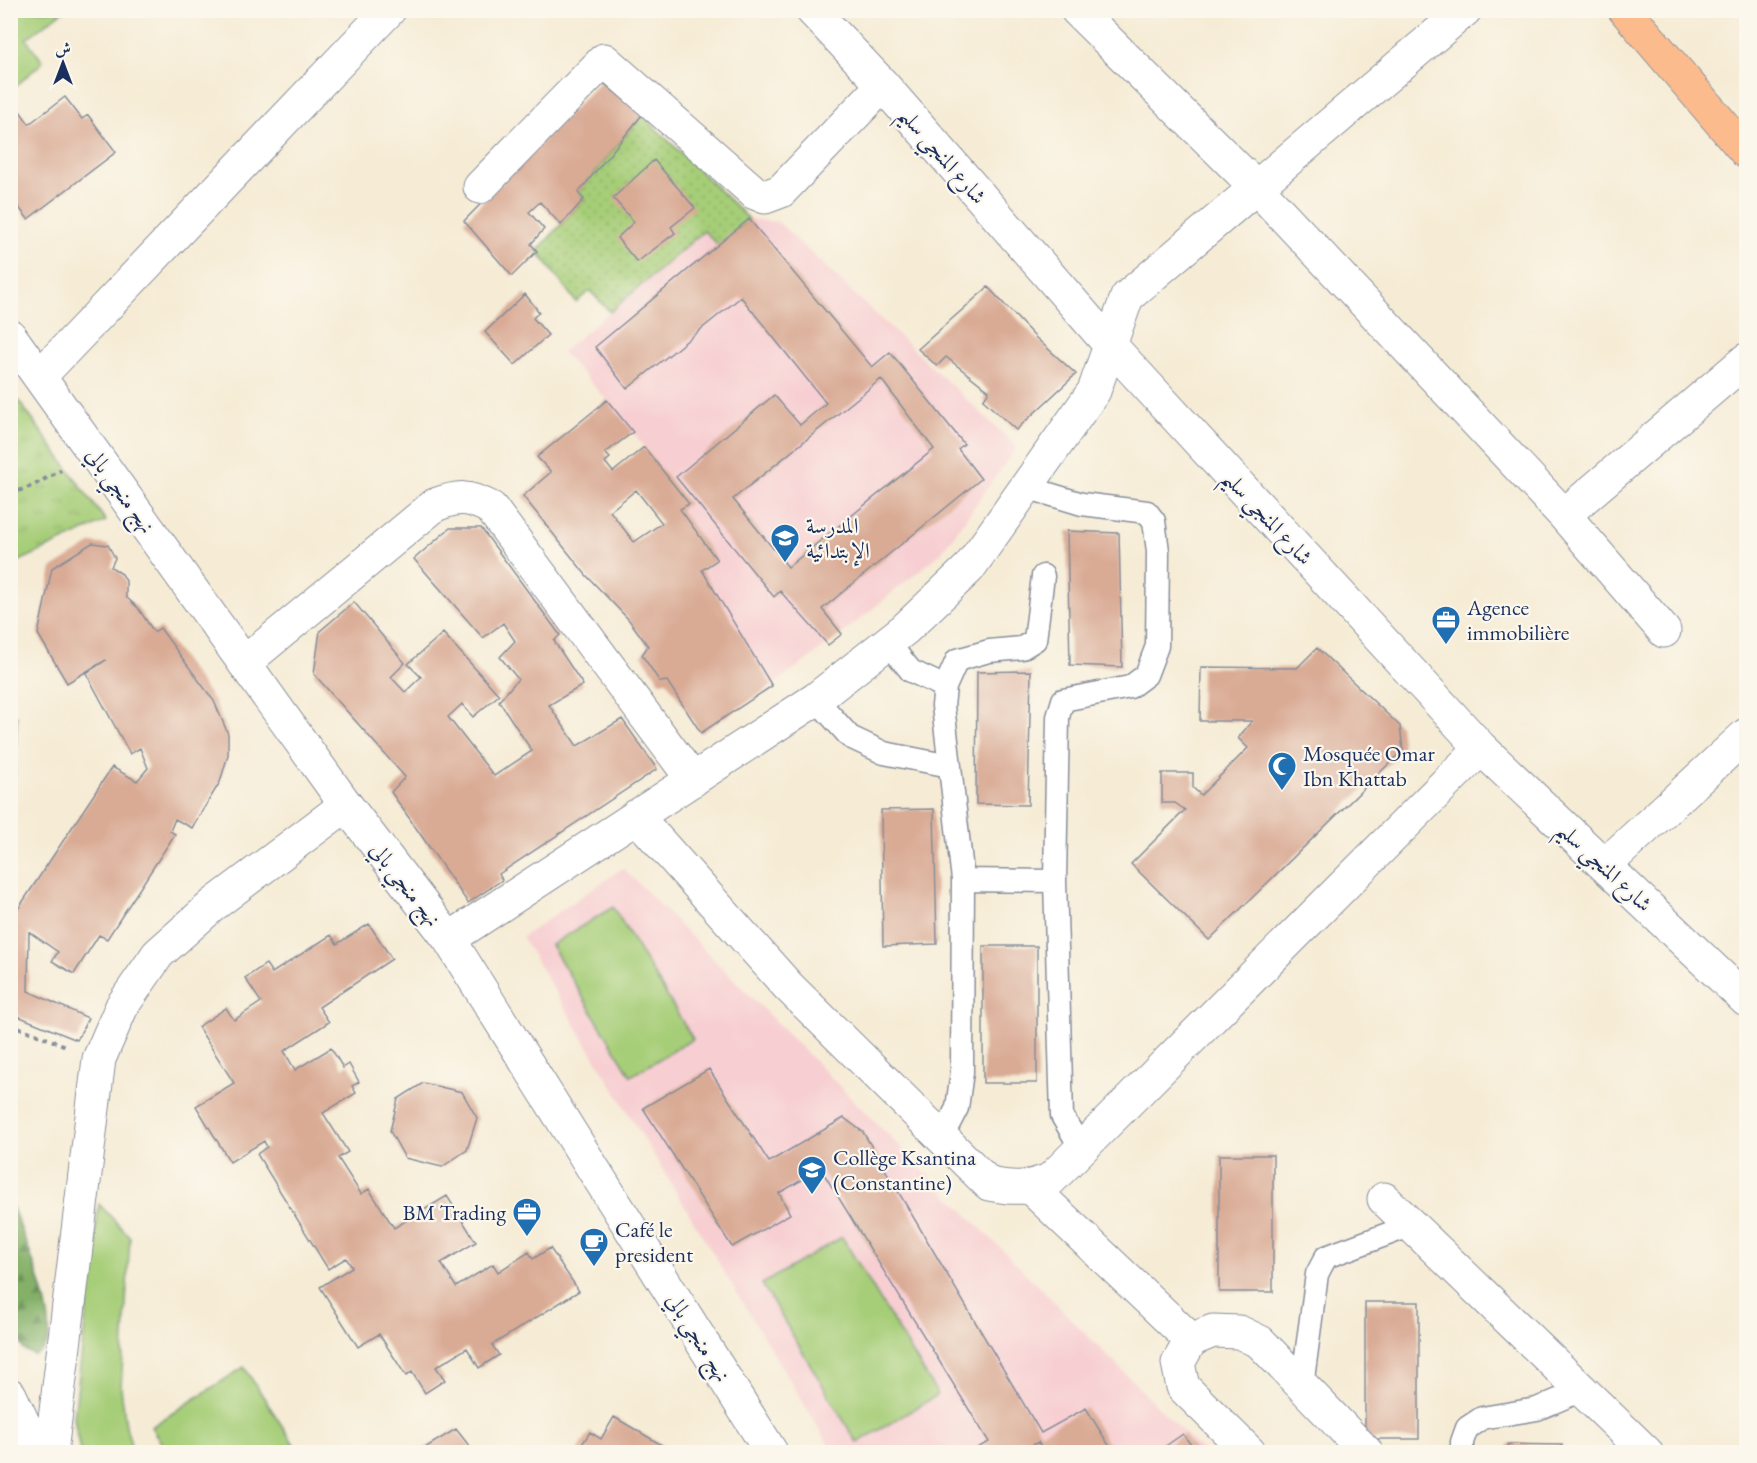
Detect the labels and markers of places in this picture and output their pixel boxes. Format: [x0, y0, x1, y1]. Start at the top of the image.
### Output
place label: المدرسة الإبتدائية [806, 511, 870, 567]
school or university icon: المدرسة الإبتدائية [769, 522, 801, 564]
place label: Agence immobilière [1466, 593, 1570, 647]
office icon: Agence immobilière [1430, 604, 1462, 646]
place label: Mosquée Omar Ibn Khattab [1303, 739, 1435, 793]
mosque icon: Mosquée Omar Ibn Khattab [1266, 750, 1298, 792]
place label: Collège Ksantina (Constantine) [833, 1143, 976, 1197]
school or university icon: Collège Ksantina (Constantine) [796, 1154, 828, 1196]
office icon: BM Trading [511, 1196, 543, 1238]
place label: BM Trading [402, 1198, 506, 1227]
place label: Café le president [615, 1215, 693, 1269]
cafe icon: Café le president [578, 1226, 610, 1268]

